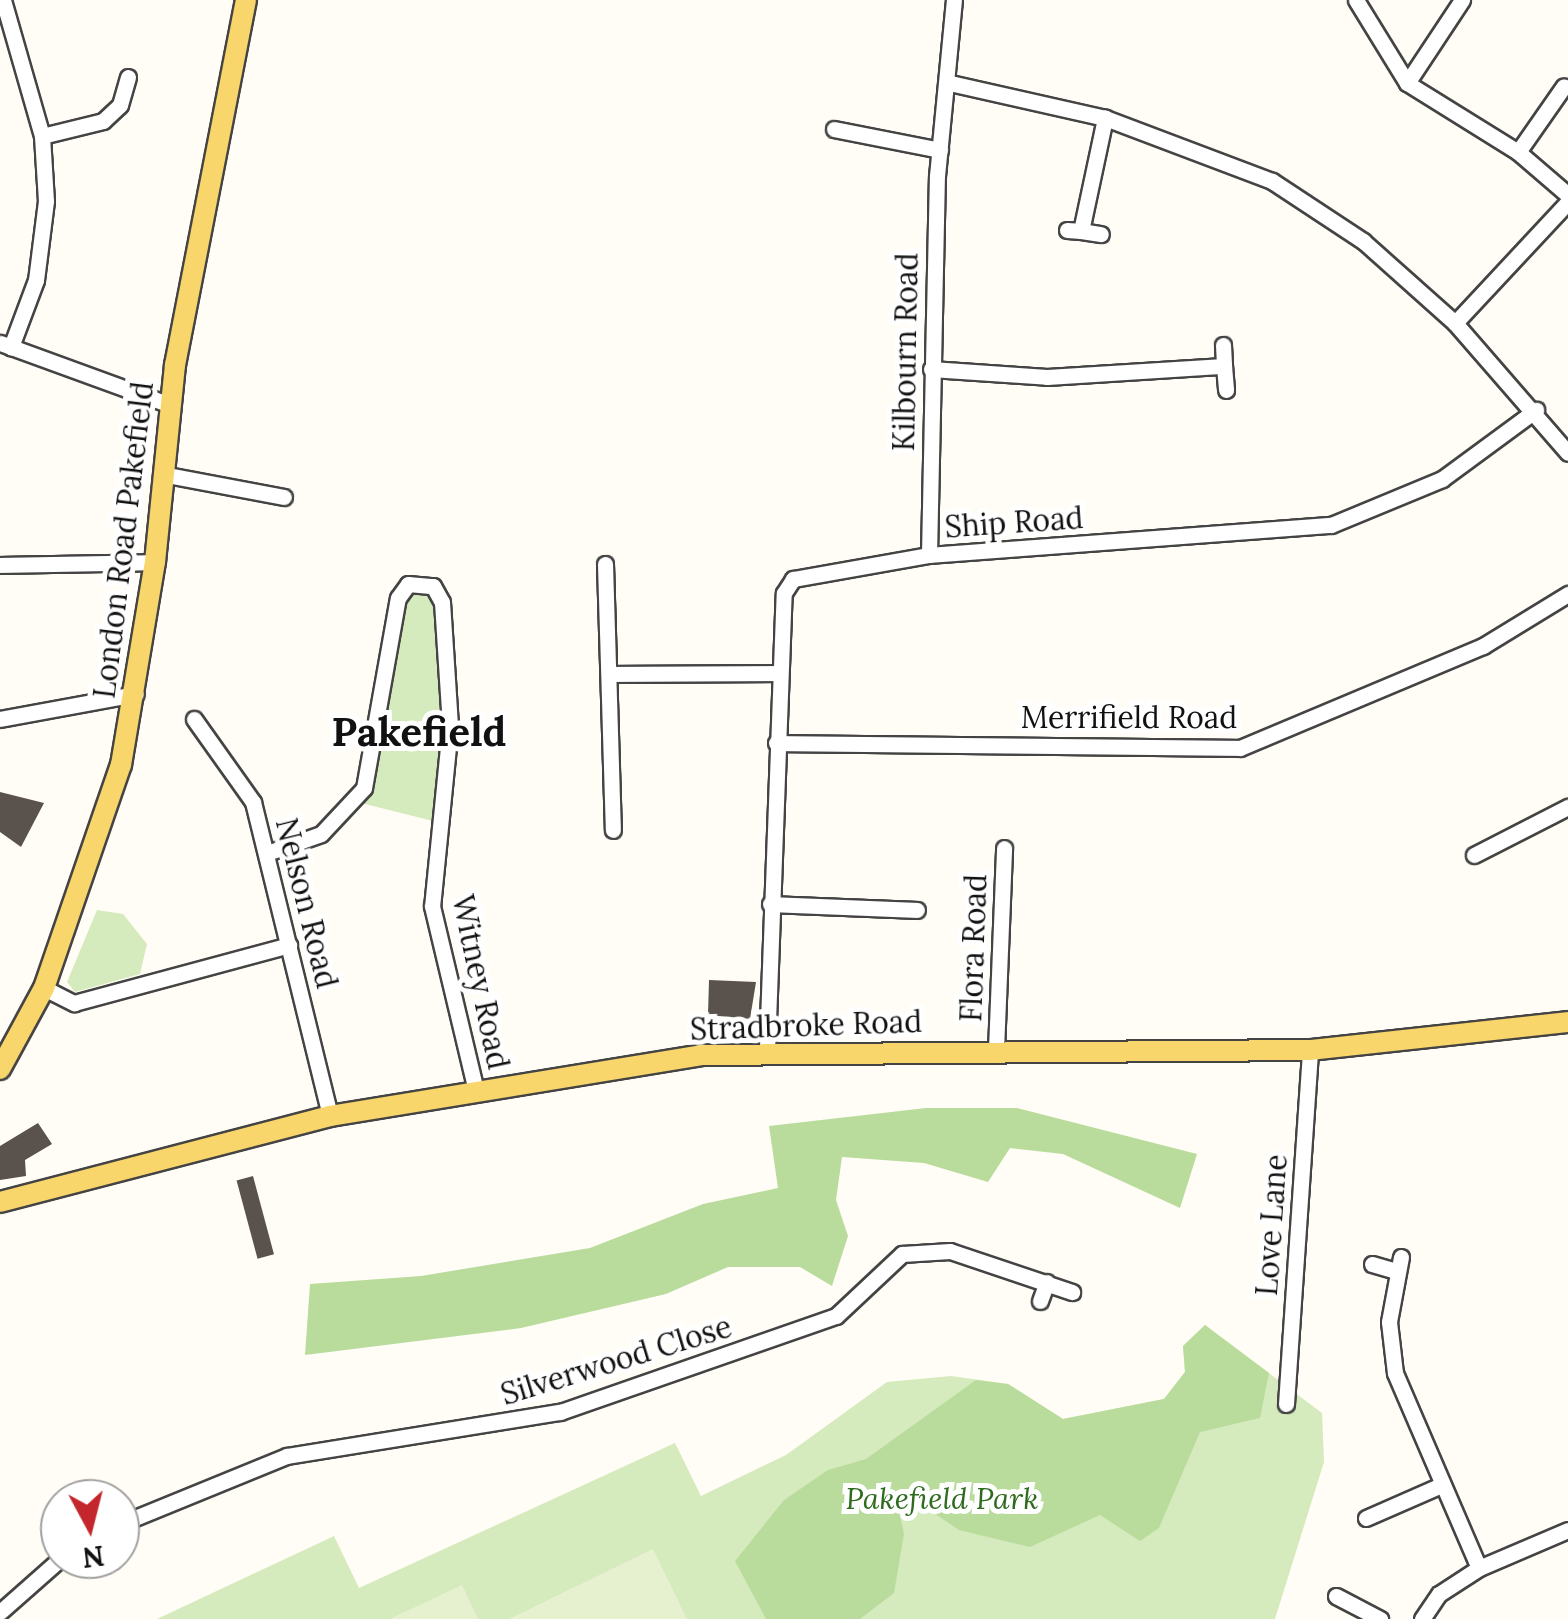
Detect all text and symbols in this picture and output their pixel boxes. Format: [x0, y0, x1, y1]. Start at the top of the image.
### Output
street label: Kilbourn Road [885, 252, 925, 452]
street label: London Road Pakefield [86, 380, 160, 700]
street label: Ship Road [944, 499, 1084, 545]
street label: Merrifield Road [1021, 699, 1237, 735]
district label: Pakefield [332, 708, 506, 756]
street label: Nelson Road [268, 814, 346, 992]
street label: Flora Road [952, 873, 994, 1023]
street label: Witney Road [445, 891, 517, 1073]
street label: Stradbroke Road [689, 1003, 923, 1047]
street label: Love Lane [1248, 1153, 1294, 1297]
street label: Silverwood Close [496, 1308, 736, 1412]
north arrow [40, 1479, 140, 1579]
park label: Pakefield Park [845, 1480, 1039, 1516]
text: N [80, 1538, 106, 1576]

